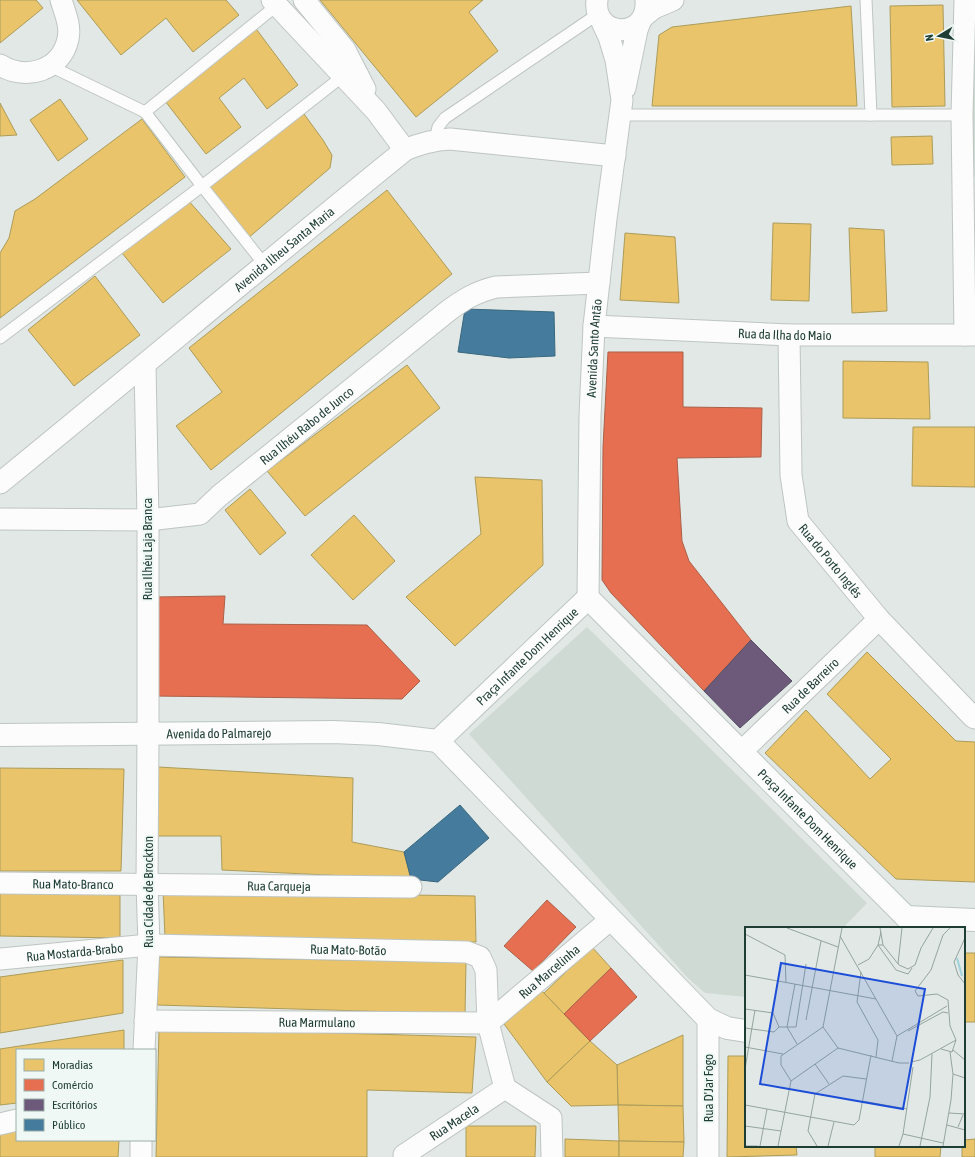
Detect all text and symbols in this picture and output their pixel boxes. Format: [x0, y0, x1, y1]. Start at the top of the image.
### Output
north arrow [919, 16, 959, 56]
text: N [923, 33, 936, 42]
street label: Avenida Ilheu Santa Maria [231, 203, 337, 294]
street label: Avenida Santo Antão [583, 298, 604, 398]
street label: Rua da Ilha do Maio [738, 325, 832, 343]
street label: Rua Ilhéu Rabo de Junco [257, 383, 356, 468]
street label: Rua Ilhéu Laja Branca [140, 498, 155, 600]
street label: Rua do Porto Inglês [796, 521, 866, 601]
street label: Praça Infante Dom Henrique [473, 604, 581, 708]
street label: Rua de Barreiro [779, 655, 842, 716]
street label: Avenida do Palmarejo [167, 725, 271, 741]
street label: Praça Infante Dom Henrique [755, 766, 861, 872]
street label: Rua Cidade de Brockton [141, 836, 156, 948]
street label: Rua Mato-Branco [32, 876, 114, 892]
street label: Rua Carqueja [247, 878, 311, 894]
inset map [745, 927, 965, 1147]
street label: Rua Mostarda-Brabo [26, 940, 124, 964]
street label: Rua Mato-Botão [310, 941, 387, 958]
street label: Rua Marcelinha [516, 941, 583, 1001]
street label: Rua Marmulano [279, 1014, 355, 1030]
legend [16, 1049, 156, 1141]
street label: Rua D'Jar Fogo [701, 1054, 716, 1122]
text: Moradias [52, 1058, 93, 1072]
text: Comércio [52, 1078, 94, 1092]
text: Escritórios [52, 1098, 97, 1112]
street label: Rua Macela [427, 1100, 481, 1143]
text: Público [52, 1118, 86, 1132]

